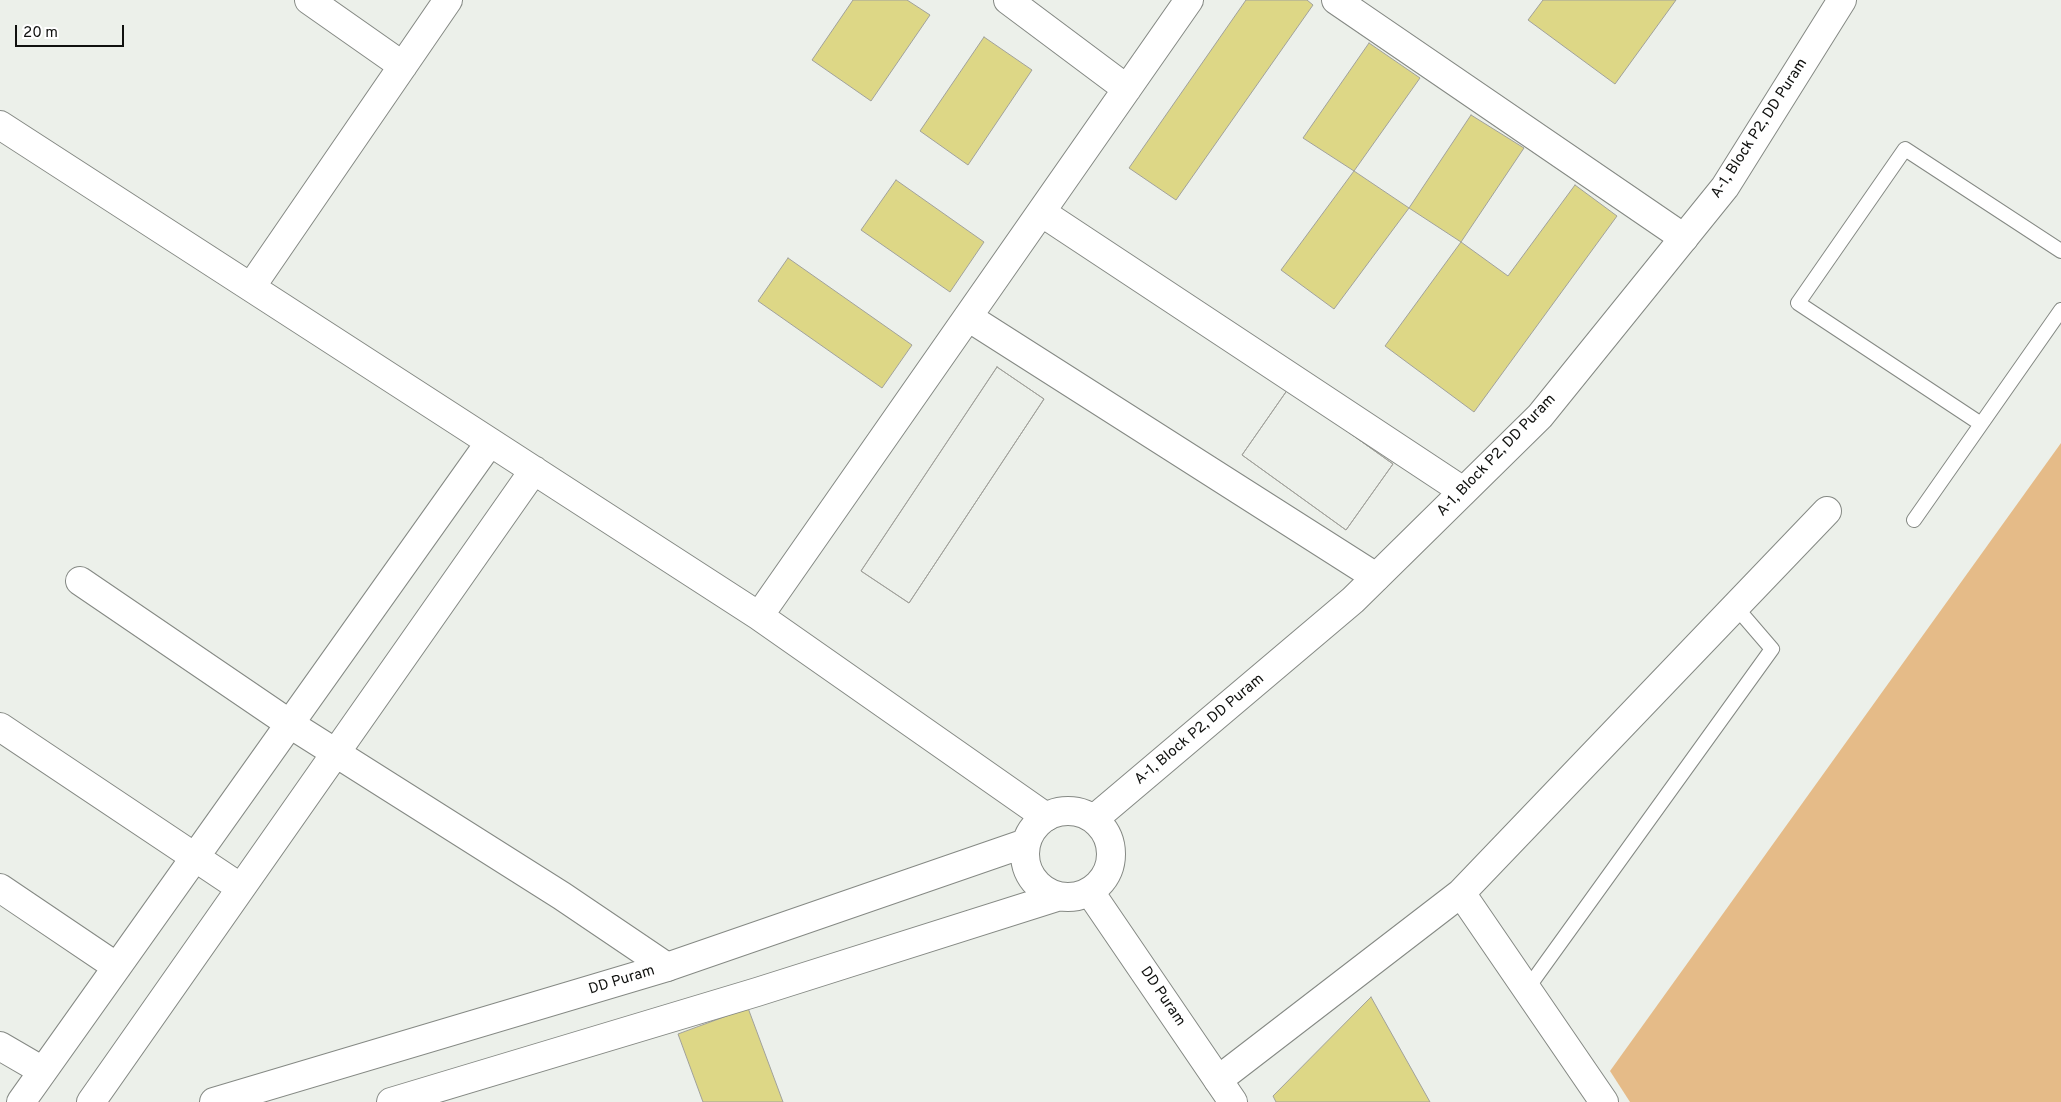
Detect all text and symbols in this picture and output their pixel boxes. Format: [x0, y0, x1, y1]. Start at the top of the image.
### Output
scale bar [18, 15, 126, 47]
text: 20 m [23, 24, 58, 43]
street label: A-1, Block P2, DD Puram [1708, 56, 1812, 202]
street label: A-1, Block P2, DD Puram [1434, 391, 1560, 521]
street label: A-1, Block P2, DD Puram [1132, 671, 1268, 789]
street label: DD Puram [587, 962, 657, 1000]
street label: DD Puram [1136, 964, 1188, 1030]

